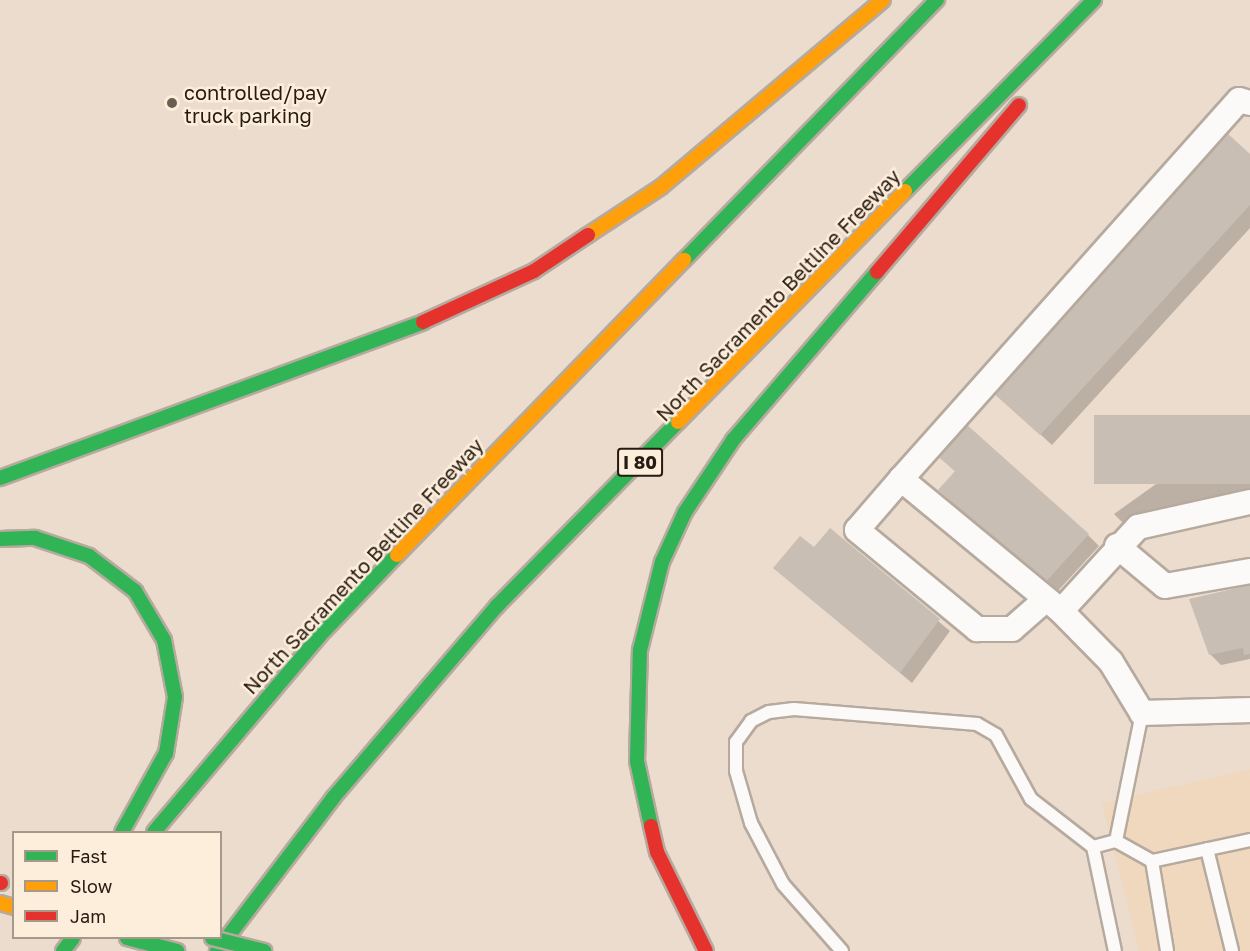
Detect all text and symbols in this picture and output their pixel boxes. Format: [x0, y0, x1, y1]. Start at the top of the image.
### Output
place label: controlled/pay truck parking [184, 80, 327, 127]
marker: controlled/pay truck parking [165, 96, 179, 110]
street label: North Sacramento Beltline Freeway [651, 164, 905, 426]
street label: North Sacramento Beltline Freeway [238, 433, 488, 699]
road number: I 80 [616, 447, 664, 477]
legend [12, 831, 222, 939]
text: Fast [70, 845, 107, 867]
text: Slow [70, 875, 112, 897]
text: Jam [70, 905, 106, 927]

